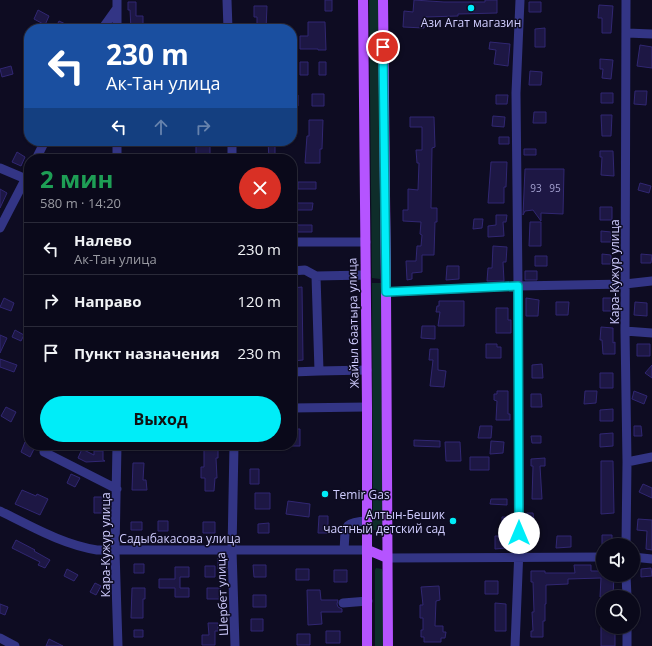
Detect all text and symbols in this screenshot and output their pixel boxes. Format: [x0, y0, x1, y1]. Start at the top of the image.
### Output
marker: Ази Агат магазин [466, 3, 476, 13]
place label: Ази Агат магазин [421, 14, 521, 31]
pin [366, 30, 400, 64]
text: 230 m [106, 35, 189, 73]
icon: arrive [372, 36, 394, 58]
icon: left [40, 40, 92, 92]
text: Ак-Тан улица [106, 71, 221, 95]
icon: left [108, 116, 130, 138]
icon: ahead [150, 116, 172, 138]
icon: right [192, 116, 214, 138]
text: 2 мин [40, 162, 113, 195]
button: close [239, 167, 281, 209]
house number: 93 [530, 181, 542, 195]
house number: 95 [549, 181, 561, 195]
text: 580 m · 14:20 [40, 194, 121, 212]
street label: Кара-Кужур улица [606, 219, 623, 325]
text: Налево [74, 230, 132, 250]
icon: left [40, 238, 62, 260]
text: 230 m [237, 239, 281, 259]
text: Ак-Тан улица [74, 250, 157, 268]
street label: Жайыл баатыра улица [343, 257, 363, 389]
icon: right [40, 290, 62, 312]
text: Направо [74, 291, 142, 311]
text: 120 m [237, 291, 281, 311]
icon: arrive [40, 342, 62, 364]
text: Пункт назначения [74, 343, 220, 363]
text: 230 m [237, 343, 281, 363]
button: Выход [40, 396, 281, 442]
place label: Temir Gas [333, 486, 390, 503]
marker: Temir Gas [320, 489, 330, 499]
street label: Кара-Кужур улица [97, 492, 114, 598]
place label: Алтын-Бешик частный детский сад [323, 506, 446, 537]
position arrow [498, 512, 540, 554]
marker: Алтын-Бешик частный детский сад [448, 516, 458, 526]
street label: Садыбакасова улица [119, 530, 241, 547]
map controls [596, 538, 640, 634]
button: sound [596, 538, 640, 582]
street label: Шербет улица [212, 552, 232, 636]
button: search [596, 590, 640, 634]

